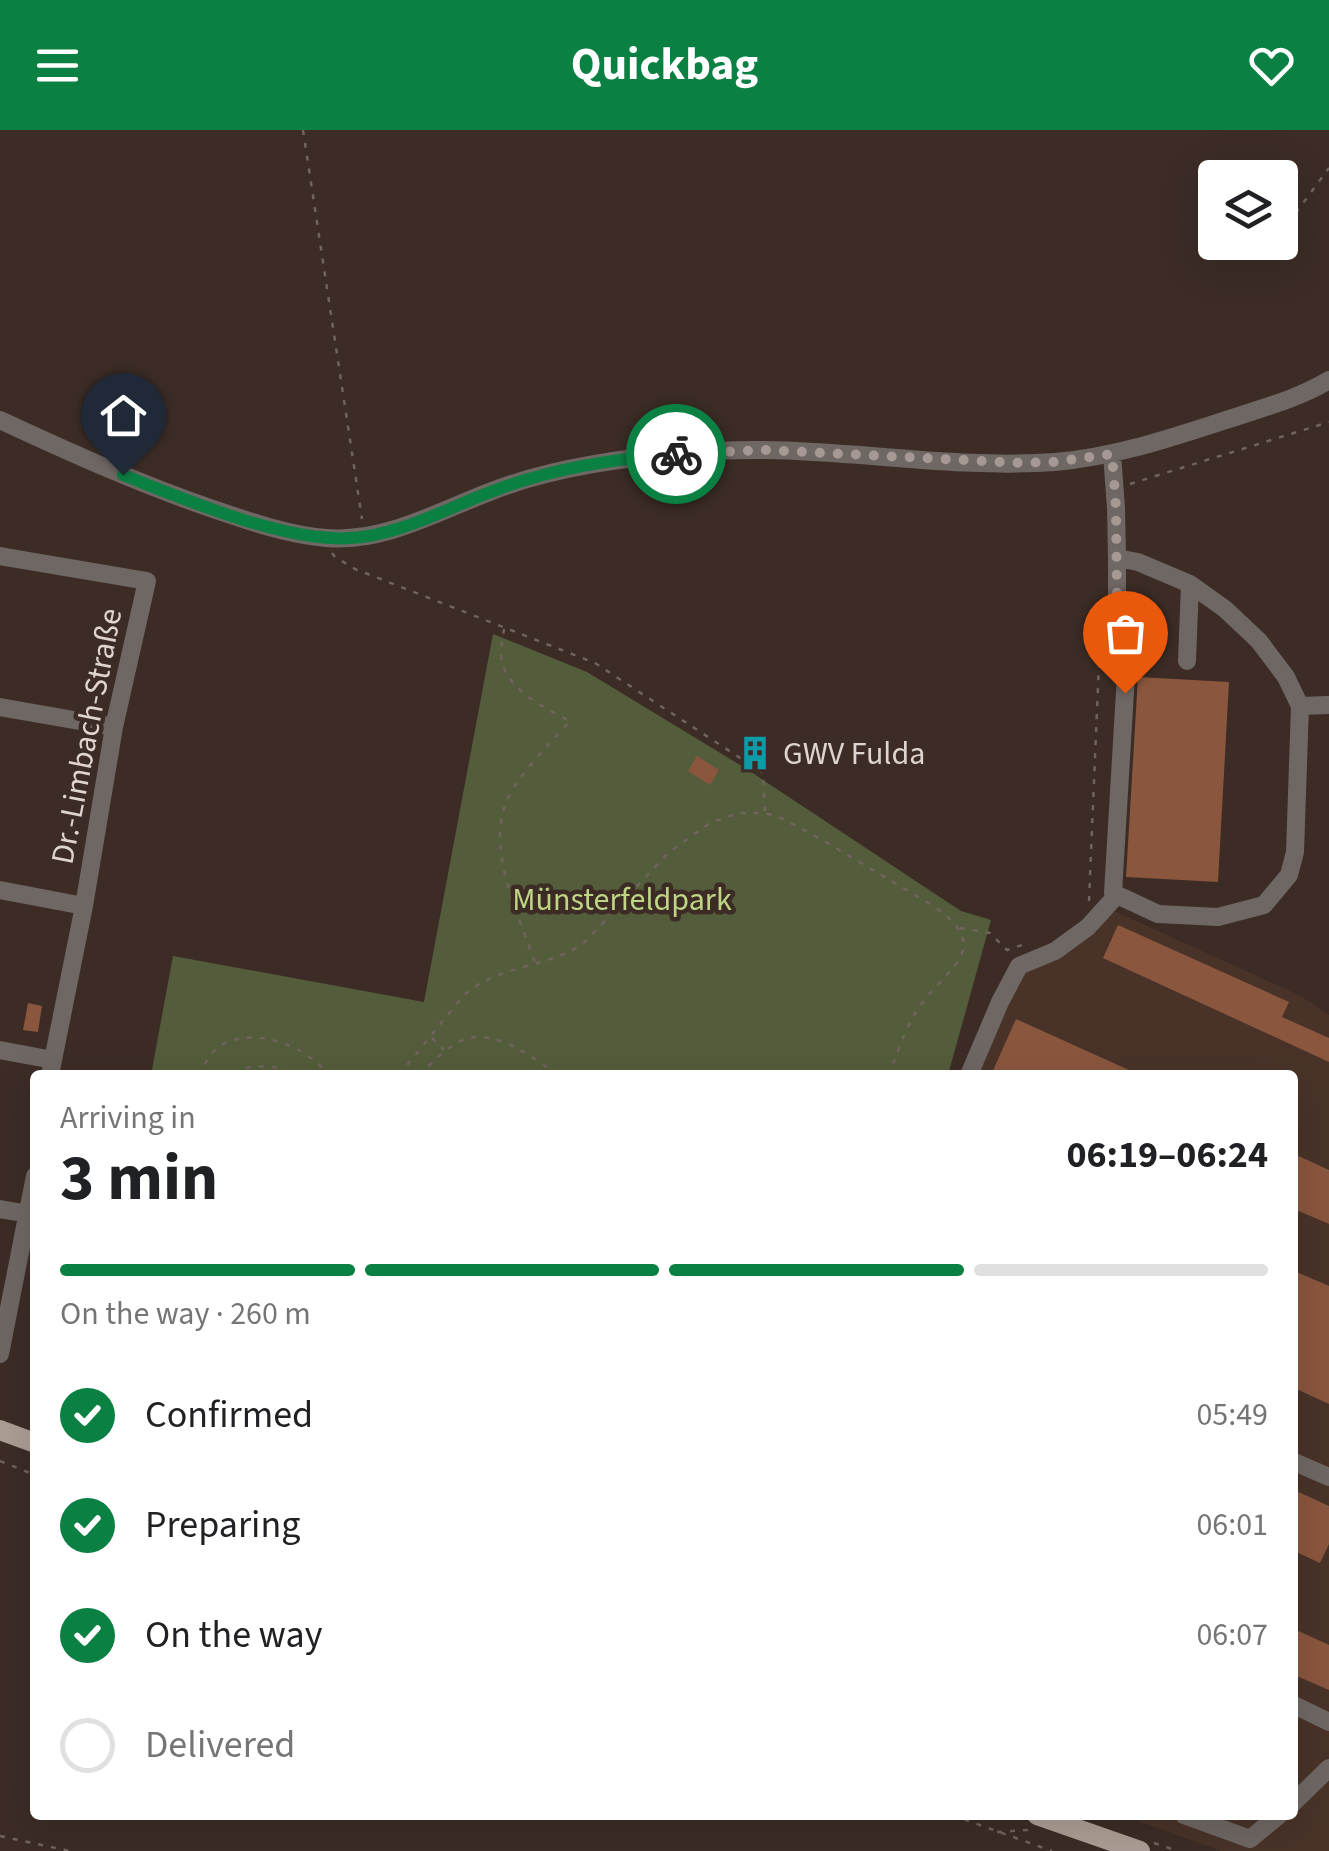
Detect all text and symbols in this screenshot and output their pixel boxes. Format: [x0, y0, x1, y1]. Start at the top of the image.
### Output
text: Quickbag [571, 33, 758, 97]
icon: menu [30, 38, 85, 93]
icon: heart [1244, 38, 1299, 93]
map controls [1198, 160, 1298, 260]
button: layers [1198, 160, 1298, 260]
pin [81, 373, 166, 476]
icon: home [96, 388, 151, 443]
courier [626, 404, 726, 504]
icon: bike [649, 427, 704, 482]
pin [1083, 591, 1168, 694]
street label: Dr.-Limbach-Straße [40, 604, 134, 868]
icon: bag [1098, 606, 1153, 661]
place label: GWV Fulda [783, 731, 925, 777]
building icon: GWV Fulda [736, 734, 774, 772]
park label: Münsterfeldpark [512, 877, 732, 923]
text: Arriving in [60, 1095, 196, 1141]
text: 06:19–06:24 [1066, 1128, 1268, 1182]
text: 3 min [60, 1132, 218, 1225]
text: On the way · 260 m [60, 1291, 311, 1337]
icon: check [60, 1388, 115, 1443]
text: Confirmed [145, 1388, 313, 1442]
text: 05:49 [1196, 1392, 1268, 1438]
icon: check [60, 1498, 115, 1553]
text: Preparing [145, 1498, 300, 1552]
text: 06:01 [1196, 1502, 1268, 1548]
icon: check [60, 1608, 115, 1663]
text: On the way [145, 1608, 322, 1662]
text: 06:07 [1196, 1612, 1268, 1658]
text: Delivered [145, 1718, 295, 1772]

